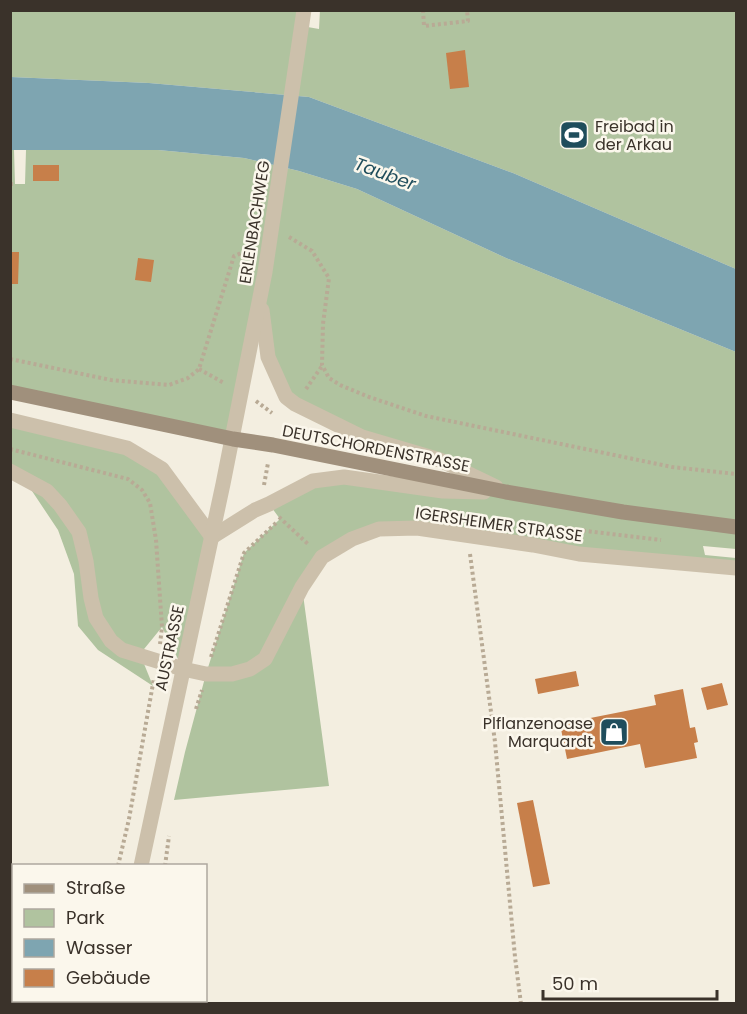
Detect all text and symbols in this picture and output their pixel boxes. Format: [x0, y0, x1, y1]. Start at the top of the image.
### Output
place label: Freibad in der Arkau [595, 115, 674, 156]
sports icon: Freibad in der Arkau [558, 119, 590, 151]
water label: Tauber [351, 151, 420, 197]
street label: ERLENBACHWEG [233, 159, 276, 285]
street label: DEUTSCHORDENSTRASSE [280, 419, 472, 478]
street label: IGERSHEIMER STRASSE [414, 501, 584, 548]
street label: AUSTRASSE [149, 603, 190, 693]
place label: Plflanzenoase Marquardt [483, 712, 593, 753]
shop icon: Plflanzenoase Marquardt [598, 716, 630, 748]
legend [12, 864, 207, 1002]
text: Straße [66, 875, 125, 900]
text: Park [66, 905, 105, 930]
text: Wasser [66, 935, 133, 960]
scale bar [543, 963, 717, 1001]
text: Gebäude [66, 965, 150, 990]
text: 50 m [552, 971, 598, 996]

